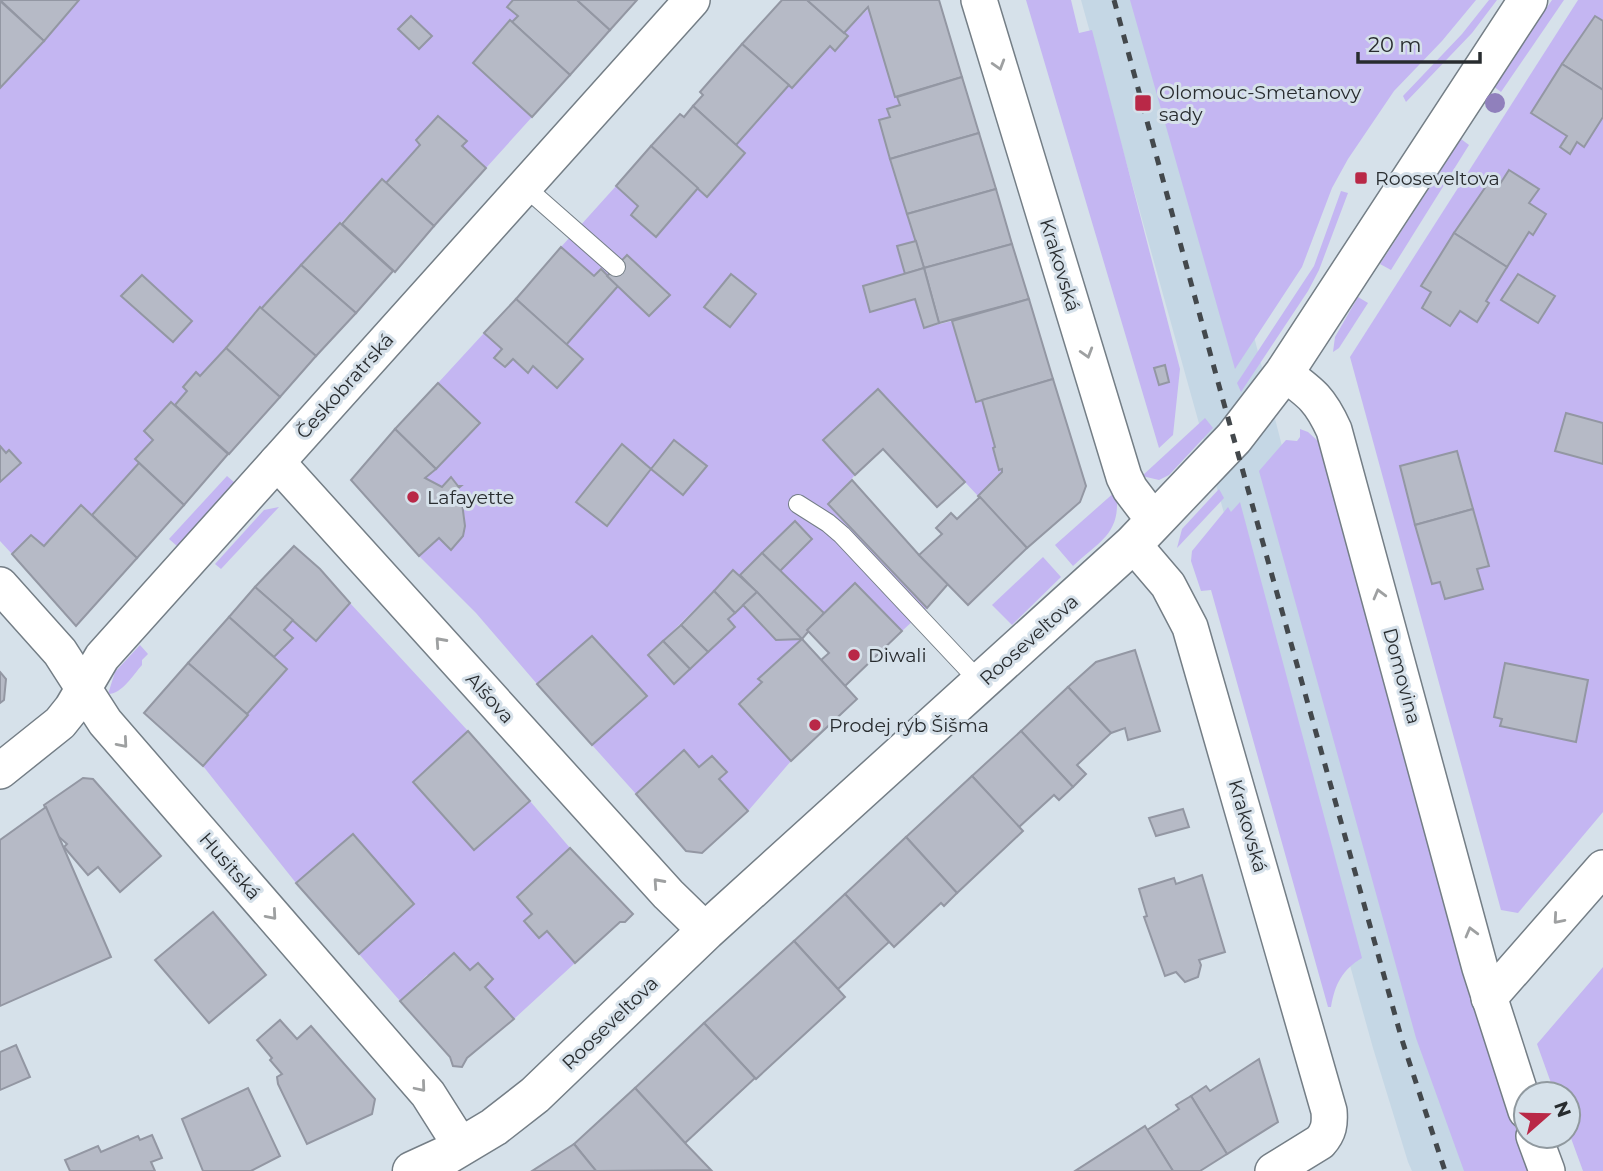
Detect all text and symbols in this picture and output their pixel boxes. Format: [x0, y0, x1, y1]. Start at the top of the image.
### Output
scale bar [1358, 21, 1480, 65]
text: 20 m [1368, 32, 1422, 57]
one-way arrow [990, 59, 1005, 71]
place label: Olomouc-Smetanovy sady [1159, 81, 1362, 126]
marker: Olomouc-Smetanovy sady [1133, 93, 1153, 113]
place label: Rooseveltova [1375, 167, 1500, 190]
marker: Rooseveltova [1353, 170, 1369, 186]
street label: Krakovská [1035, 216, 1085, 314]
street label: Českobratrská [291, 328, 399, 444]
one-way arrow [1078, 347, 1093, 359]
place label: Lafayette [427, 486, 514, 509]
marker: Lafayette [405, 489, 421, 505]
one-way arrow [1373, 588, 1388, 600]
street label: Rooseveltova [975, 590, 1083, 690]
street label: Domovina [1378, 625, 1426, 727]
one-way arrow [435, 637, 448, 650]
place label: Diwali [868, 644, 927, 667]
marker: Diwali [846, 647, 862, 663]
street label: Alšova [461, 668, 519, 728]
place label: Prodej ryb Šišma [829, 714, 989, 737]
marker: Prodej ryb Šišma [807, 717, 823, 733]
one-way arrow [115, 735, 127, 748]
street label: Krakovská [1224, 777, 1272, 875]
street label: Husitská [194, 828, 266, 904]
one-way arrow [654, 878, 666, 891]
one-way arrow [264, 906, 276, 919]
one-way arrow [1554, 911, 1566, 924]
one-way arrow [1465, 926, 1479, 938]
street label: Rooseveltova [557, 971, 663, 1075]
one-way arrow [413, 1078, 425, 1091]
north arrow [1512, 1080, 1582, 1150]
text: N [1549, 1098, 1576, 1121]

